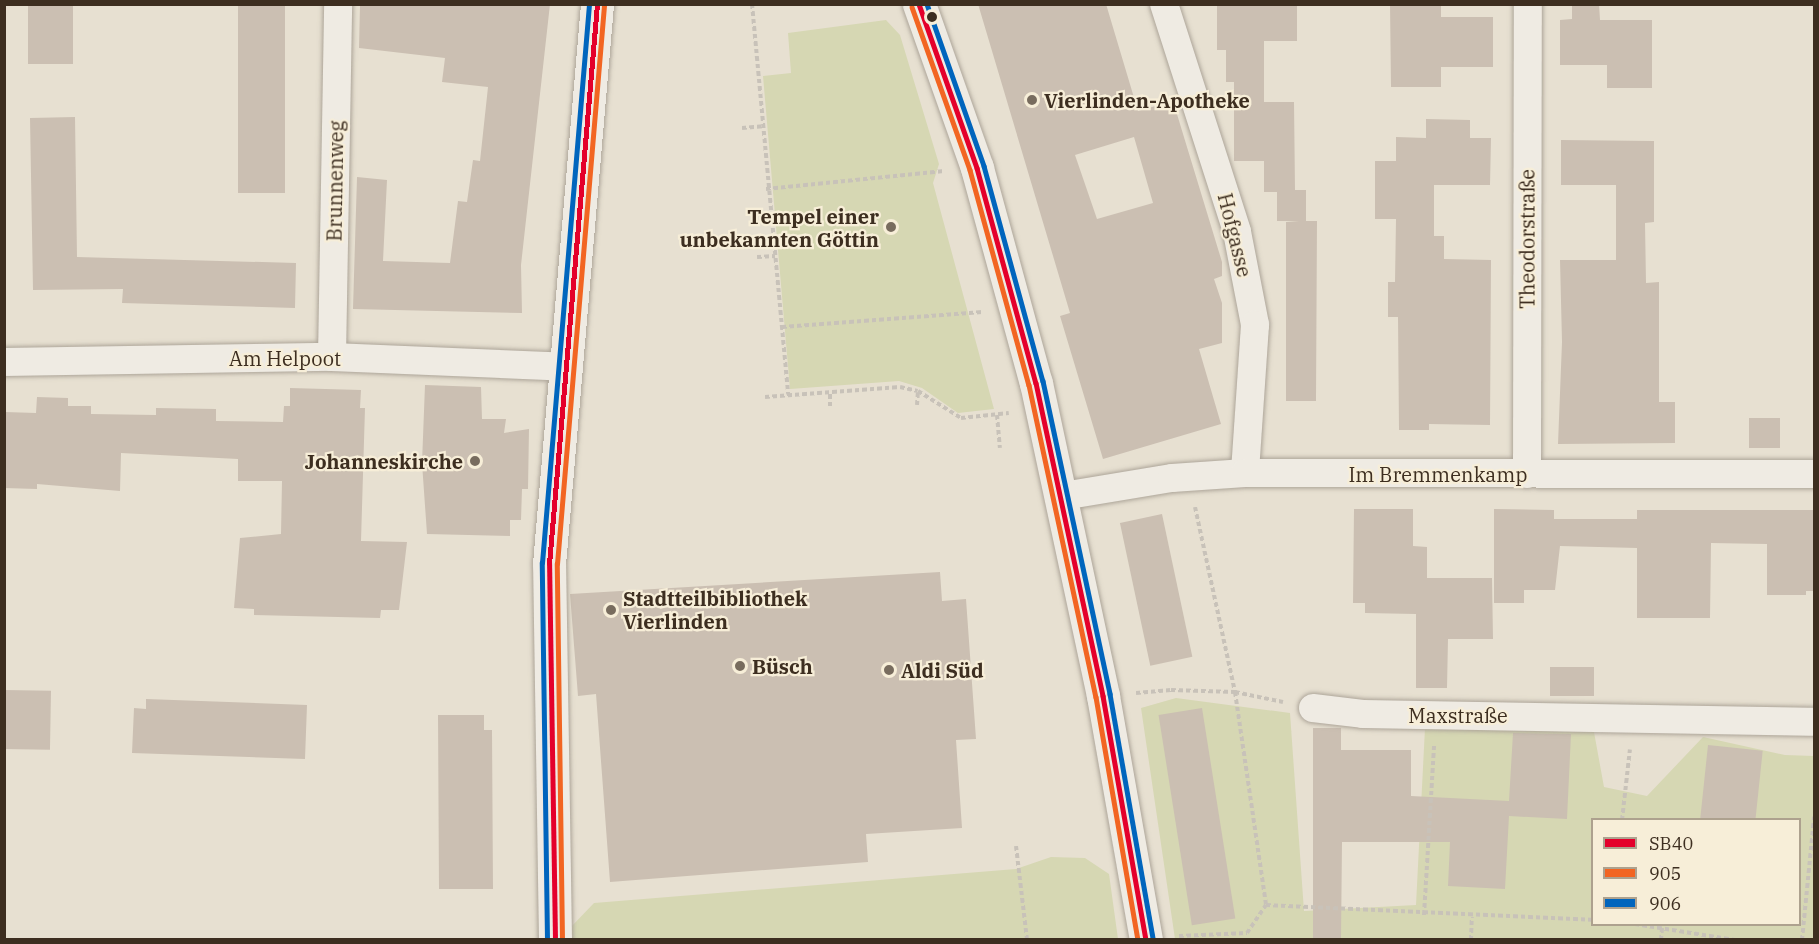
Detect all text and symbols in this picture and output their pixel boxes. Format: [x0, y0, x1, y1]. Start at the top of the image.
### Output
unlabelled marker [926, 11, 938, 23]
place label: Vierlinden-Apotheke [1044, 88, 1250, 112]
marker: Vierlinden-Apotheke [1025, 93, 1039, 107]
street label: Brunnenweg [322, 120, 348, 242]
street label: Theodorstraße [1515, 169, 1539, 309]
street label: Hofgasse [1213, 191, 1257, 279]
place label: Tempel einer unbekannten Göttin [680, 204, 879, 251]
marker: Tempel einer unbekannten Göttin [884, 220, 898, 234]
street label: Am Helpoot [229, 346, 341, 370]
place label: Johanneskirche [305, 449, 463, 473]
marker: Johanneskirche [468, 454, 482, 468]
street label: Im Bremmenkamp [1348, 462, 1528, 486]
place label: Stadtteilbibliothek Vierlinden [623, 586, 807, 633]
marker: Stadtteilbibliothek Vierlinden [604, 603, 618, 617]
place label: Büsch [752, 654, 813, 678]
place label: Aldi Süd [901, 658, 984, 682]
marker: Büsch [733, 659, 747, 673]
marker: Aldi Süd [882, 663, 896, 677]
street label: Maxstraße [1408, 703, 1508, 727]
legend [1591, 818, 1801, 926]
text: SB40 [1649, 832, 1693, 855]
text: 905 [1649, 862, 1681, 885]
text: 906 [1649, 892, 1681, 915]

